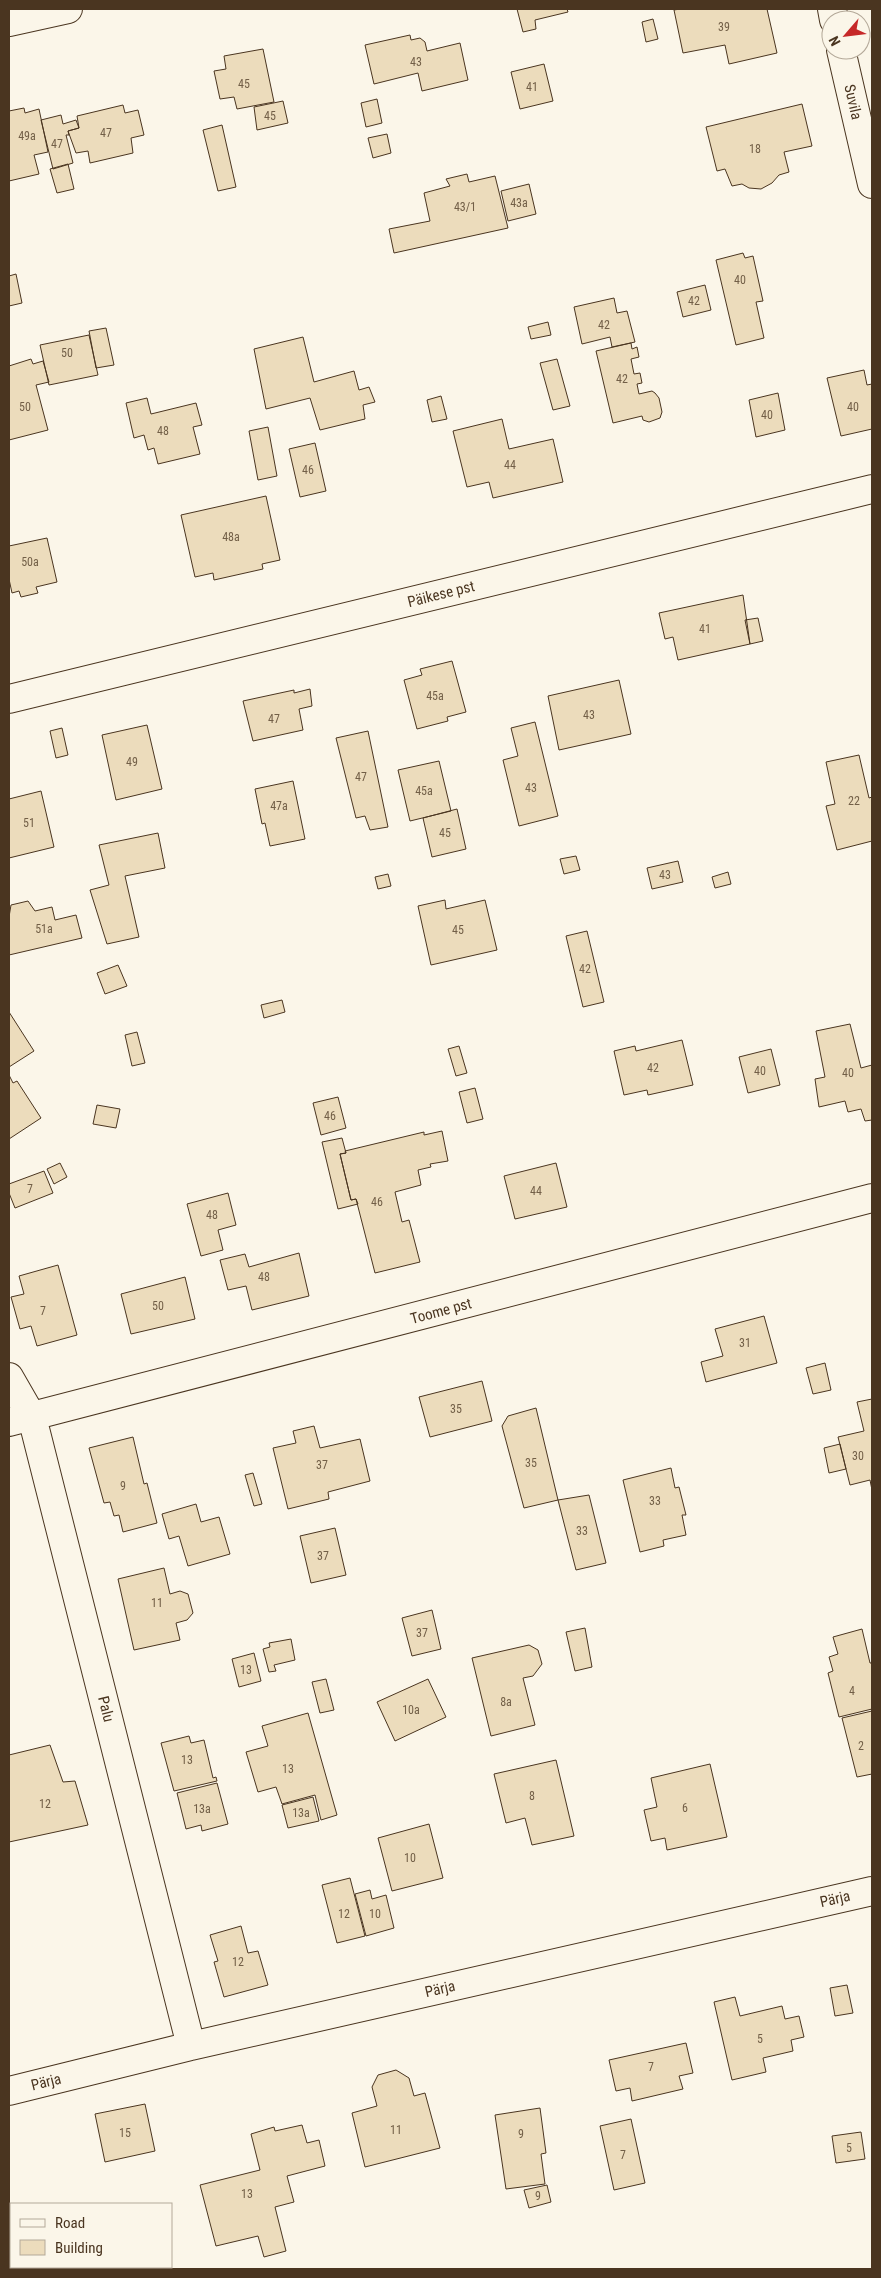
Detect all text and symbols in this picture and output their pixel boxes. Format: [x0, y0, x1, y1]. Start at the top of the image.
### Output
north arrow [821, 10, 871, 60]
house number: 39 [718, 20, 730, 34]
text: N [825, 34, 844, 49]
house number: 43 [410, 55, 422, 69]
house number: 45 [238, 77, 250, 91]
house number: 41 [526, 80, 538, 94]
street label: Suvila [840, 83, 866, 121]
house number: 45 [264, 109, 276, 123]
house number: 47 [100, 126, 112, 140]
house number: 49a [18, 129, 36, 143]
house number: 47 [51, 137, 63, 151]
house number: 18 [749, 142, 761, 156]
house number: 43a [510, 196, 528, 210]
house number: 43/1 [454, 200, 476, 214]
house number: 40 [734, 273, 746, 287]
house number: 42 [688, 294, 700, 308]
house number: 42 [598, 318, 610, 332]
house number: 50 [61, 346, 73, 360]
house number: 42 [616, 372, 628, 386]
house number: 50 [19, 400, 31, 414]
house number: 40 [847, 400, 859, 414]
house number: 40 [761, 408, 773, 422]
house number: 48 [157, 424, 169, 438]
house number: 44 [504, 458, 516, 472]
house number: 46 [302, 463, 314, 477]
house number: 48a [222, 530, 240, 544]
house number: 50a [21, 555, 39, 569]
street label: Päikese pst [406, 577, 476, 611]
house number: 41 [699, 622, 711, 636]
house number: 45a [426, 689, 444, 703]
house number: 43 [583, 708, 595, 722]
house number: 47 [268, 712, 280, 726]
house number: 49 [126, 755, 138, 769]
house number: 47 [355, 770, 367, 784]
house number: 43 [525, 781, 537, 795]
house number: 45a [415, 784, 433, 798]
house number: 22 [848, 794, 860, 808]
house number: 47a [270, 799, 288, 813]
house number: 51 [23, 816, 35, 830]
house number: 45 [439, 826, 451, 840]
house number: 43 [659, 868, 671, 882]
house number: 51a [35, 922, 53, 936]
house number: 45 [452, 923, 464, 937]
house number: 42 [579, 962, 591, 976]
house number: 42 [647, 1061, 659, 1075]
house number: 40 [754, 1064, 766, 1078]
house number: 40 [842, 1066, 854, 1080]
house number: 46 [324, 1109, 336, 1123]
house number: 7 [27, 1182, 33, 1196]
house number: 44 [530, 1184, 542, 1198]
house number: 46 [371, 1195, 383, 1209]
house number: 48 [206, 1208, 218, 1222]
house number: 48 [258, 1270, 270, 1284]
street label: Toome pst [408, 1294, 474, 1328]
house number: 50 [152, 1299, 164, 1313]
house number: 7 [40, 1304, 46, 1318]
house number: 31 [739, 1336, 751, 1350]
house number: 35 [450, 1402, 462, 1416]
house number: 30 [852, 1449, 864, 1463]
house number: 35 [525, 1456, 537, 1470]
house number: 37 [316, 1458, 328, 1472]
house number: 9 [120, 1479, 126, 1493]
house number: 33 [649, 1494, 661, 1508]
house number: 33 [576, 1524, 588, 1538]
house number: 37 [317, 1549, 329, 1563]
house number: 11 [151, 1596, 163, 1610]
house number: 37 [416, 1626, 428, 1640]
house number: 13 [240, 1663, 252, 1677]
house number: 4 [849, 1684, 855, 1698]
street label: Palu [94, 1694, 118, 1724]
house number: 8a [500, 1695, 512, 1709]
house number: 10a [402, 1703, 420, 1717]
house number: 2 [858, 1739, 864, 1753]
house number: 13 [181, 1753, 193, 1767]
house number: 13 [282, 1762, 294, 1776]
house number: 8 [529, 1789, 535, 1803]
house number: 12 [39, 1797, 51, 1811]
house number: 6 [682, 1801, 688, 1815]
house number: 13a [193, 1802, 211, 1816]
house number: 13a [292, 1806, 310, 1820]
house number: 10 [404, 1851, 416, 1865]
street label: Pärja [818, 1887, 852, 1911]
house number: 12 [338, 1907, 350, 1921]
house number: 10 [369, 1907, 381, 1921]
house number: 12 [232, 1955, 244, 1969]
street label: Pärja [423, 1977, 457, 2001]
house number: 5 [757, 2032, 763, 2046]
house number: 7 [648, 2060, 654, 2074]
street label: Pärja [29, 2070, 63, 2094]
house number: 11 [390, 2123, 402, 2137]
house number: 15 [119, 2126, 131, 2140]
house number: 9 [518, 2127, 524, 2141]
house number: 5 [846, 2141, 852, 2155]
house number: 7 [620, 2148, 626, 2162]
house number: 13 [241, 2187, 253, 2201]
house number: 9 [535, 2189, 541, 2203]
legend [10, 2203, 172, 2268]
text: Road [55, 2214, 85, 2232]
text: Building [55, 2239, 103, 2257]

